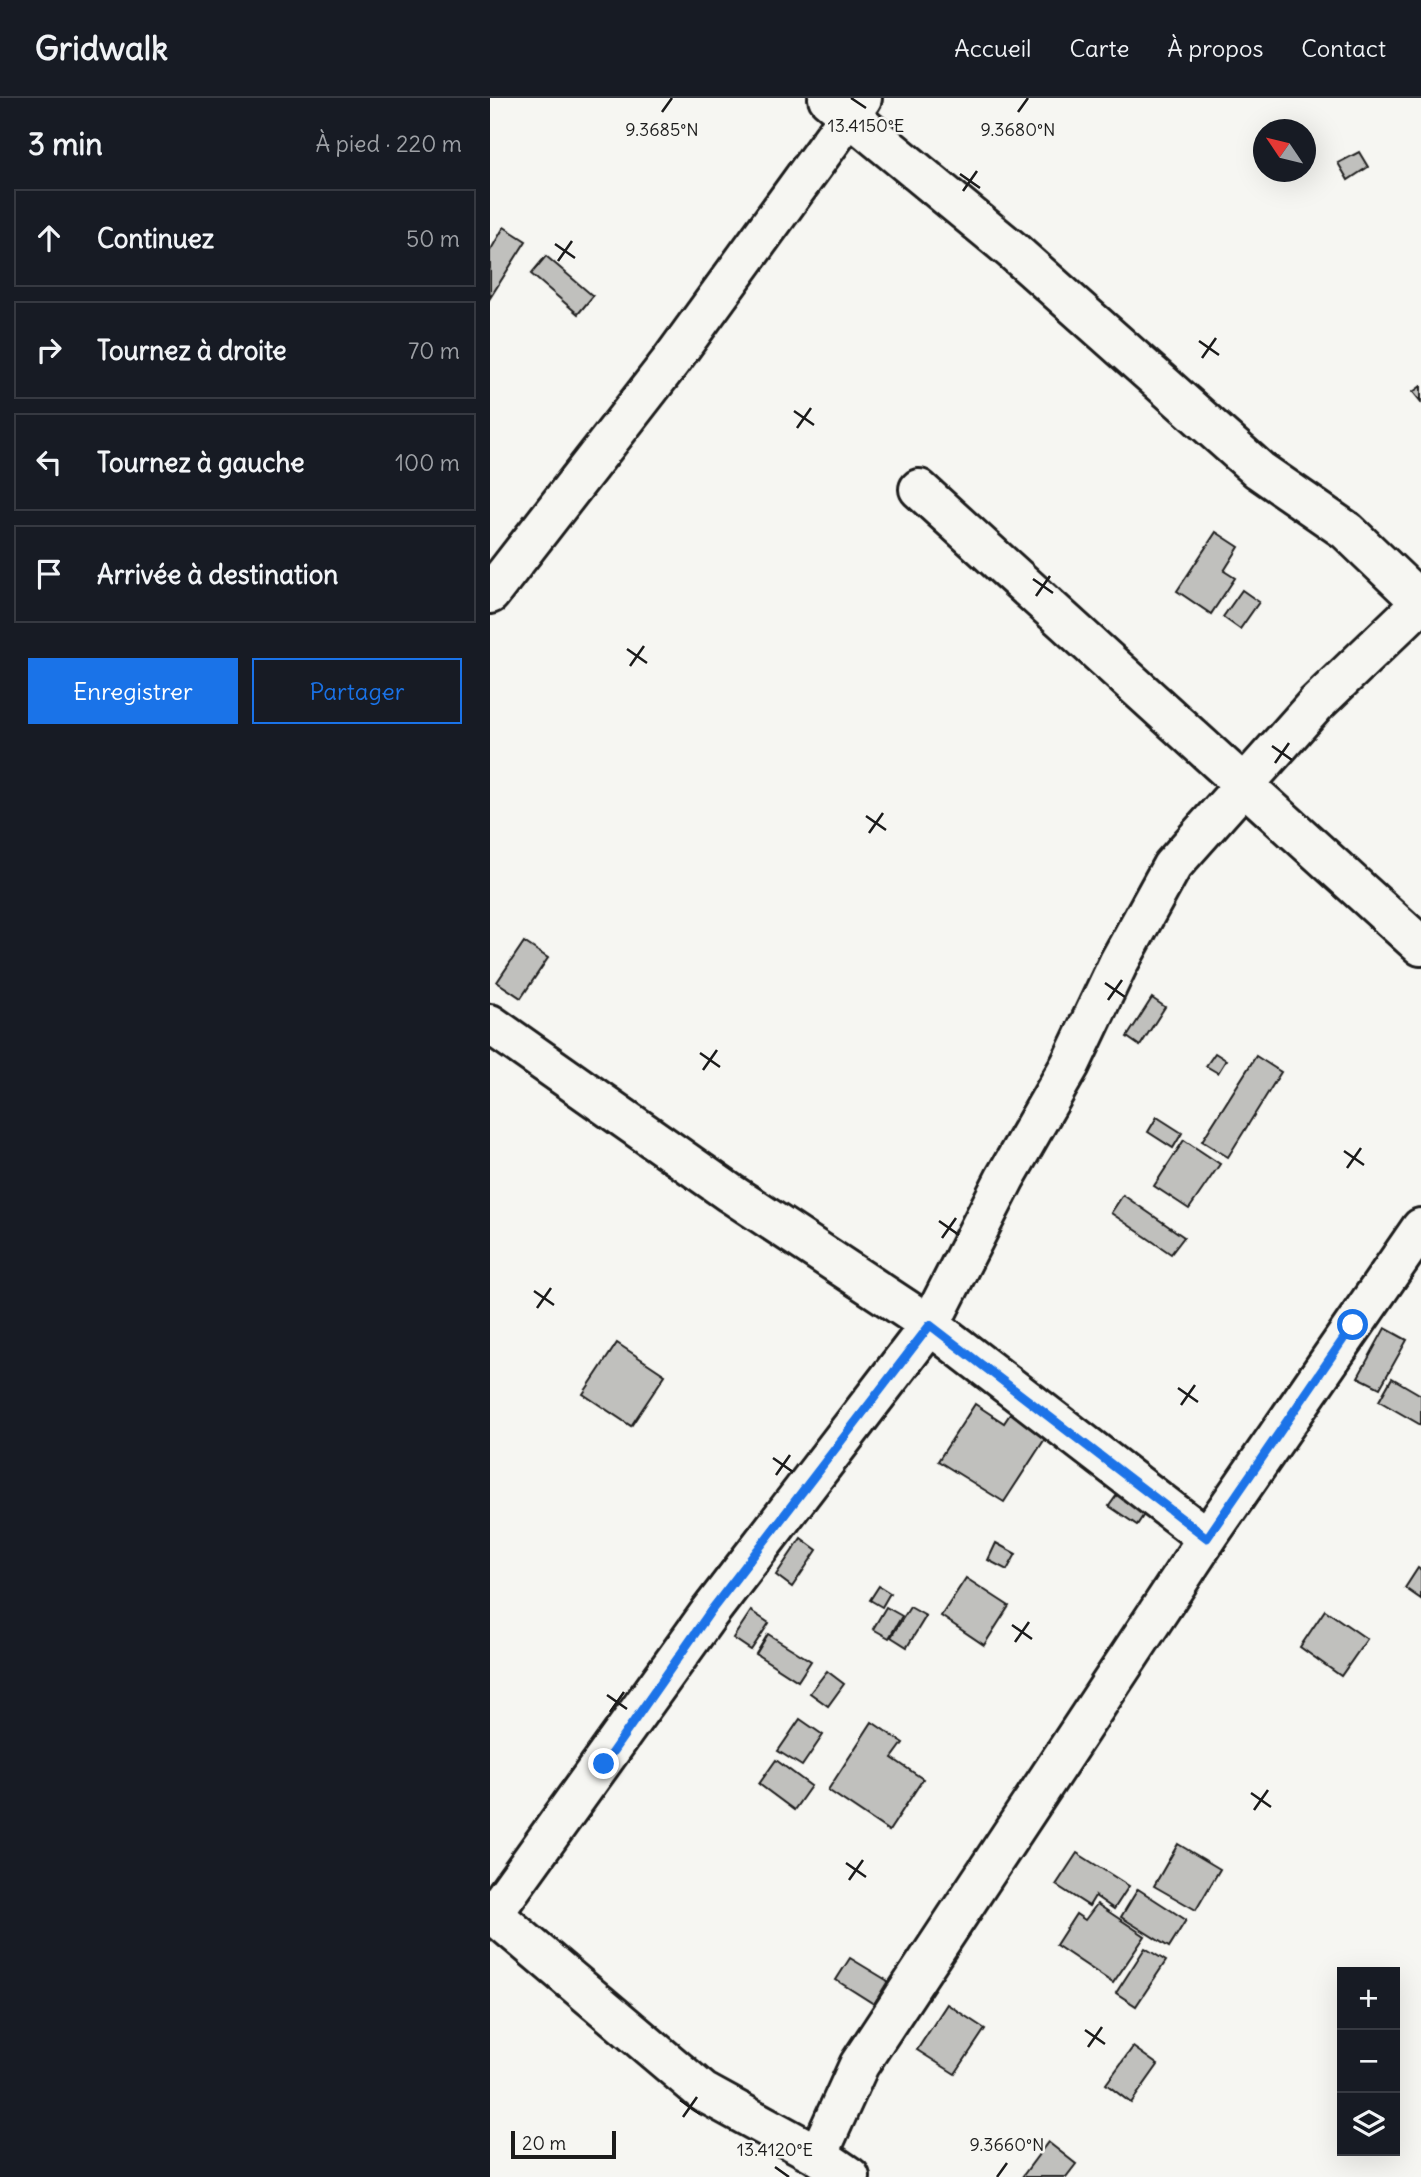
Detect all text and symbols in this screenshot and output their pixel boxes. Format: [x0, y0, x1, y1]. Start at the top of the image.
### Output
text: Gridwalk [35, 27, 168, 69]
text: Accueil [954, 33, 1031, 63]
text: Carte [1069, 33, 1129, 63]
text: À propos [1167, 33, 1263, 63]
text: Contact [1301, 33, 1386, 63]
text: 13.4150°E [828, 114, 904, 137]
text: 9.3685°N [625, 118, 699, 141]
text: 9.3680°N [981, 118, 1055, 141]
north arrow [1253, 119, 1316, 182]
text: 3 min [28, 125, 103, 163]
text: À pied · 220 m [316, 129, 462, 158]
icon: ahead [30, 219, 68, 257]
text: Continuez [97, 222, 214, 255]
text: 50 m [406, 224, 460, 253]
icon: right [30, 331, 68, 369]
text: Tournez à droite [97, 334, 287, 367]
text: 70 m [408, 336, 460, 365]
icon: left [30, 443, 68, 481]
text: Tournez à gauche [97, 446, 305, 479]
text: 100 m [395, 448, 460, 477]
icon: arrive [30, 555, 68, 593]
text: Arrivée à destination [97, 558, 338, 591]
button: Enregistrer [28, 658, 238, 724]
button: Partager [252, 658, 462, 724]
route start [1337, 1309, 1368, 1340]
route end [588, 1748, 619, 1779]
map controls [1337, 1967, 1400, 2156]
button: + [1337, 1967, 1400, 2030]
button: − [1337, 2030, 1400, 2093]
button: layers [1337, 2093, 1400, 2156]
scale bar [511, 2128, 616, 2160]
text: 20 m [522, 2131, 566, 2155]
text: 9.3660°N [970, 2133, 1045, 2156]
text: 13.4120°E [737, 2138, 813, 2161]

